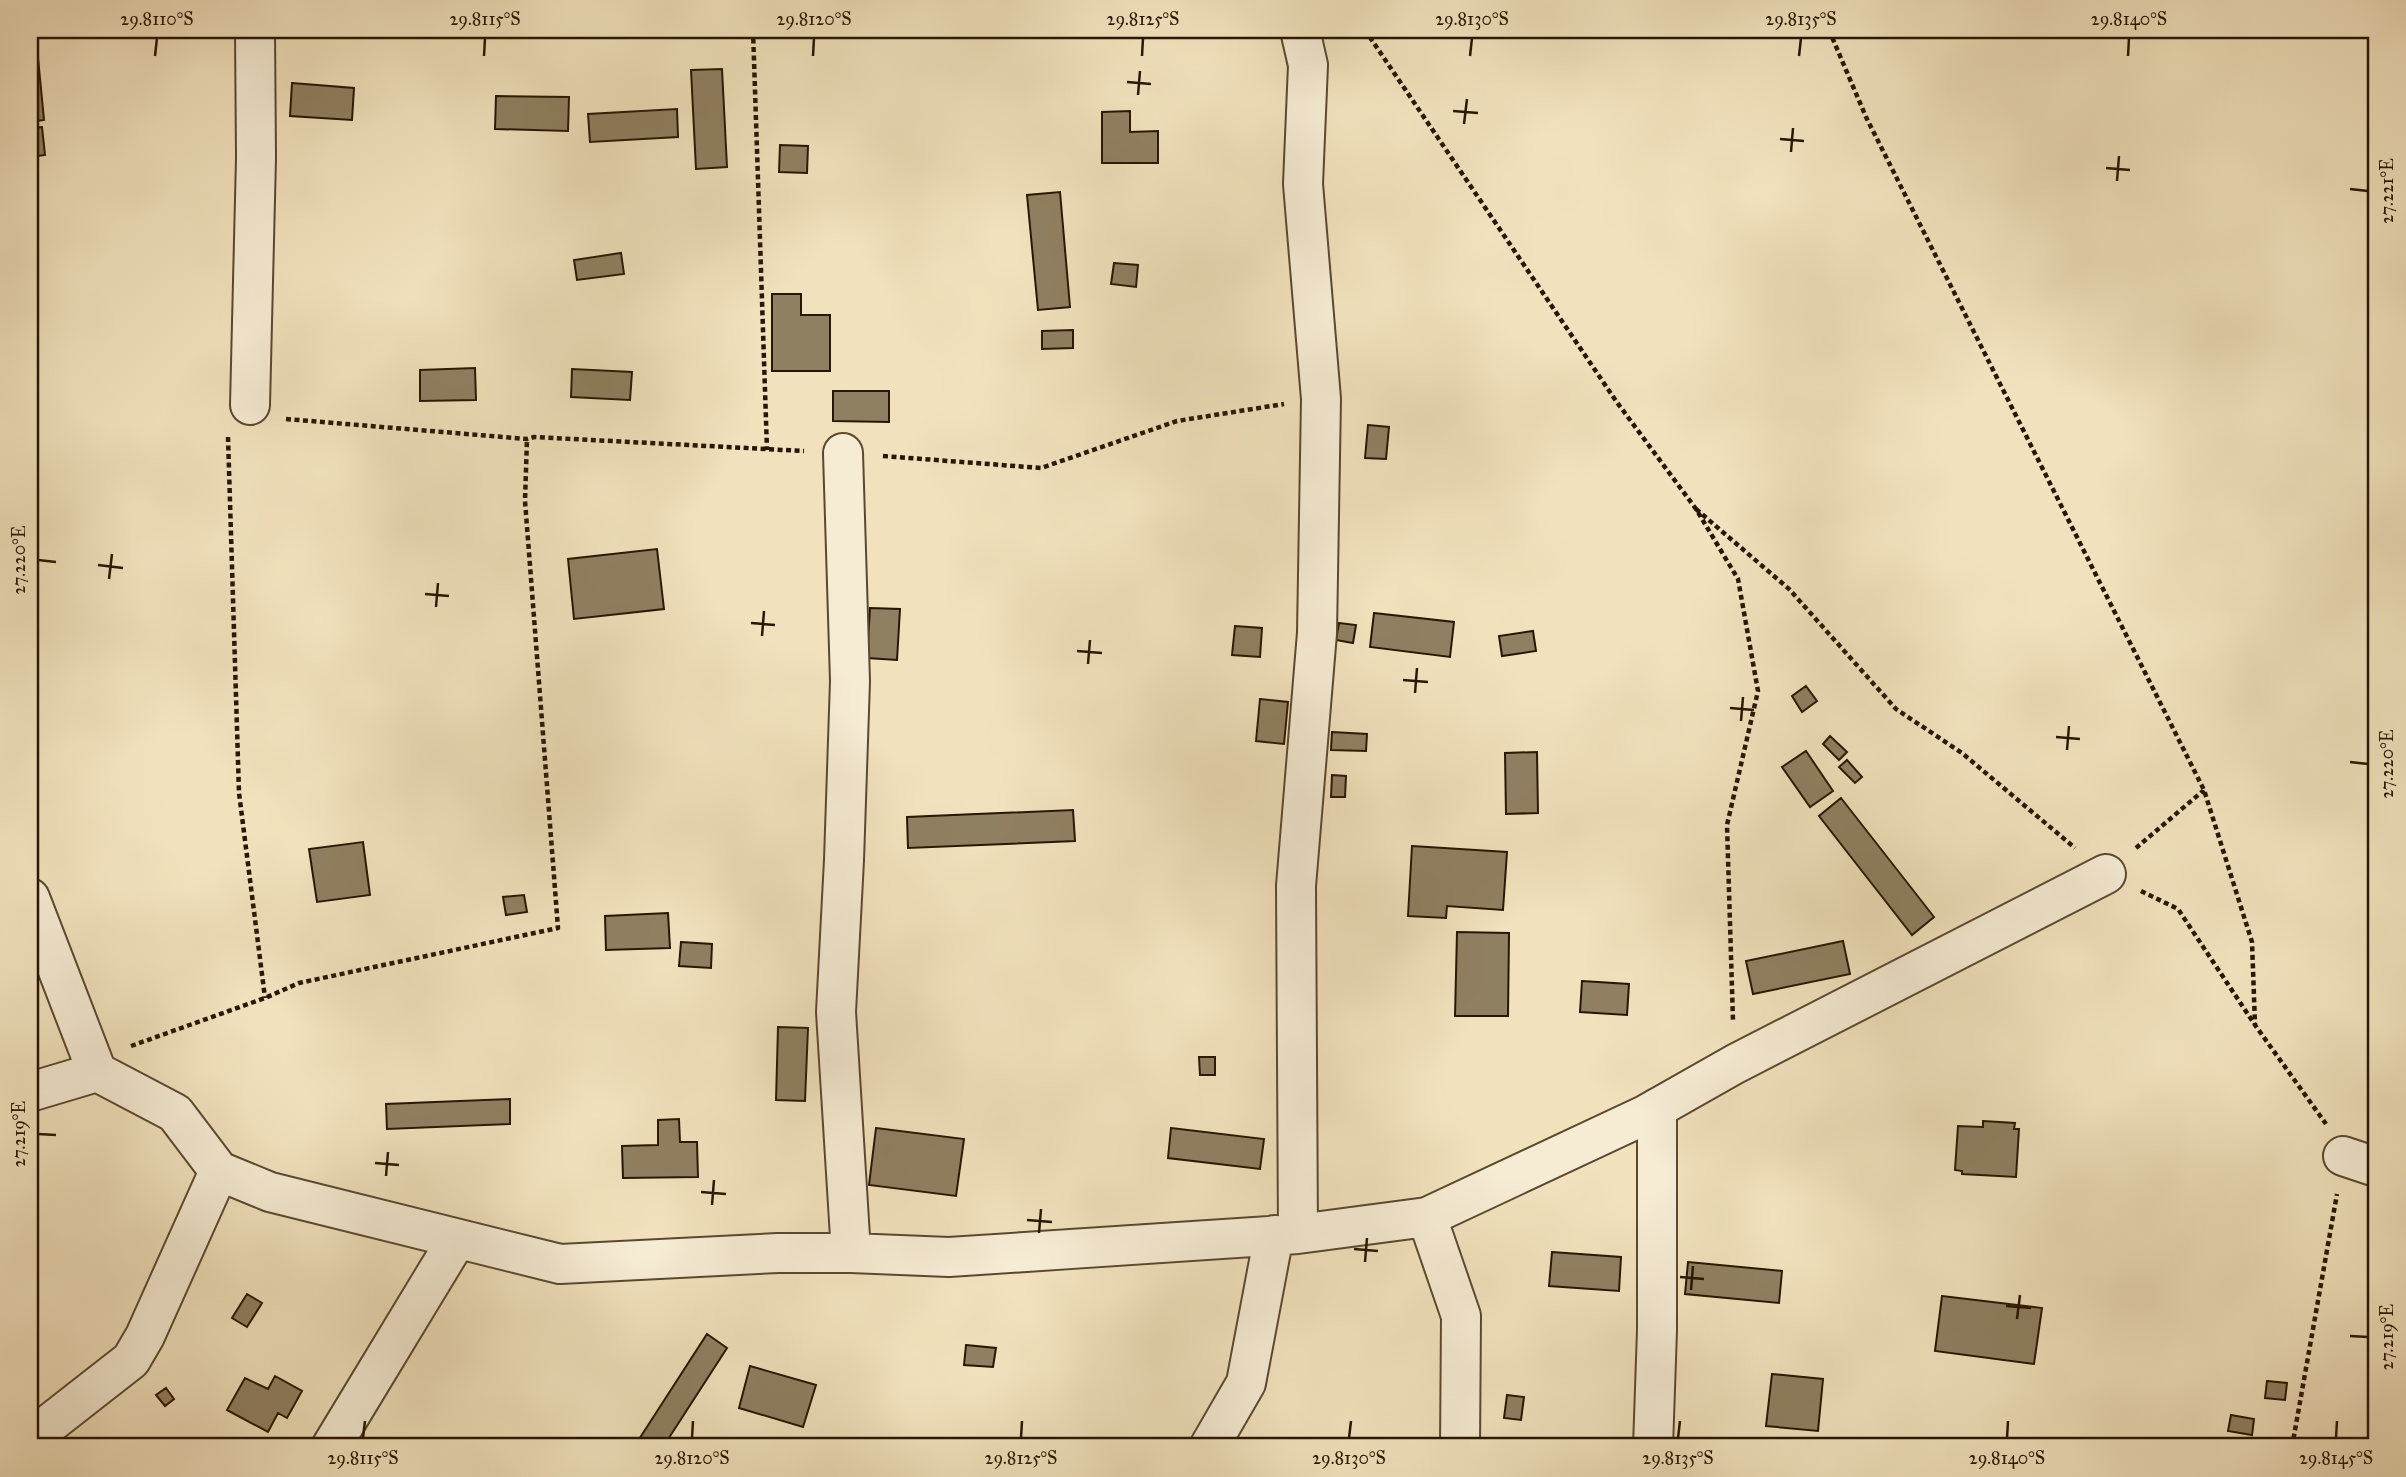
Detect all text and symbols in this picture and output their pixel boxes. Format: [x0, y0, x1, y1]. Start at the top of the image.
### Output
text: 29.8110°S [120, 8, 194, 30]
text: 29.8115°S [449, 8, 521, 30]
text: 29.8120°S [776, 8, 852, 30]
text: 29.8125°S [1107, 8, 1179, 30]
text: 29.8130°S [1435, 8, 1509, 30]
text: 29.8135°S [1765, 8, 1837, 30]
text: 29.8140°S [2091, 8, 2167, 30]
text: 27.221°E [2376, 158, 2398, 224]
text: 27.220°E [8, 525, 30, 595]
text: 27.220°E [2376, 729, 2398, 799]
text: 27.219°E [8, 1101, 30, 1167]
text: 27.219°E [2376, 1304, 2398, 1370]
text: 29.8115°S [327, 1447, 399, 1469]
text: 29.8120°S [654, 1447, 730, 1469]
text: 29.8125°S [985, 1447, 1057, 1469]
text: 29.8130°S [1312, 1447, 1386, 1469]
text: 29.8135°S [1642, 1447, 1714, 1469]
text: 29.8140°S [1969, 1447, 2045, 1469]
text: 29.8145°S [2299, 1447, 2373, 1469]

